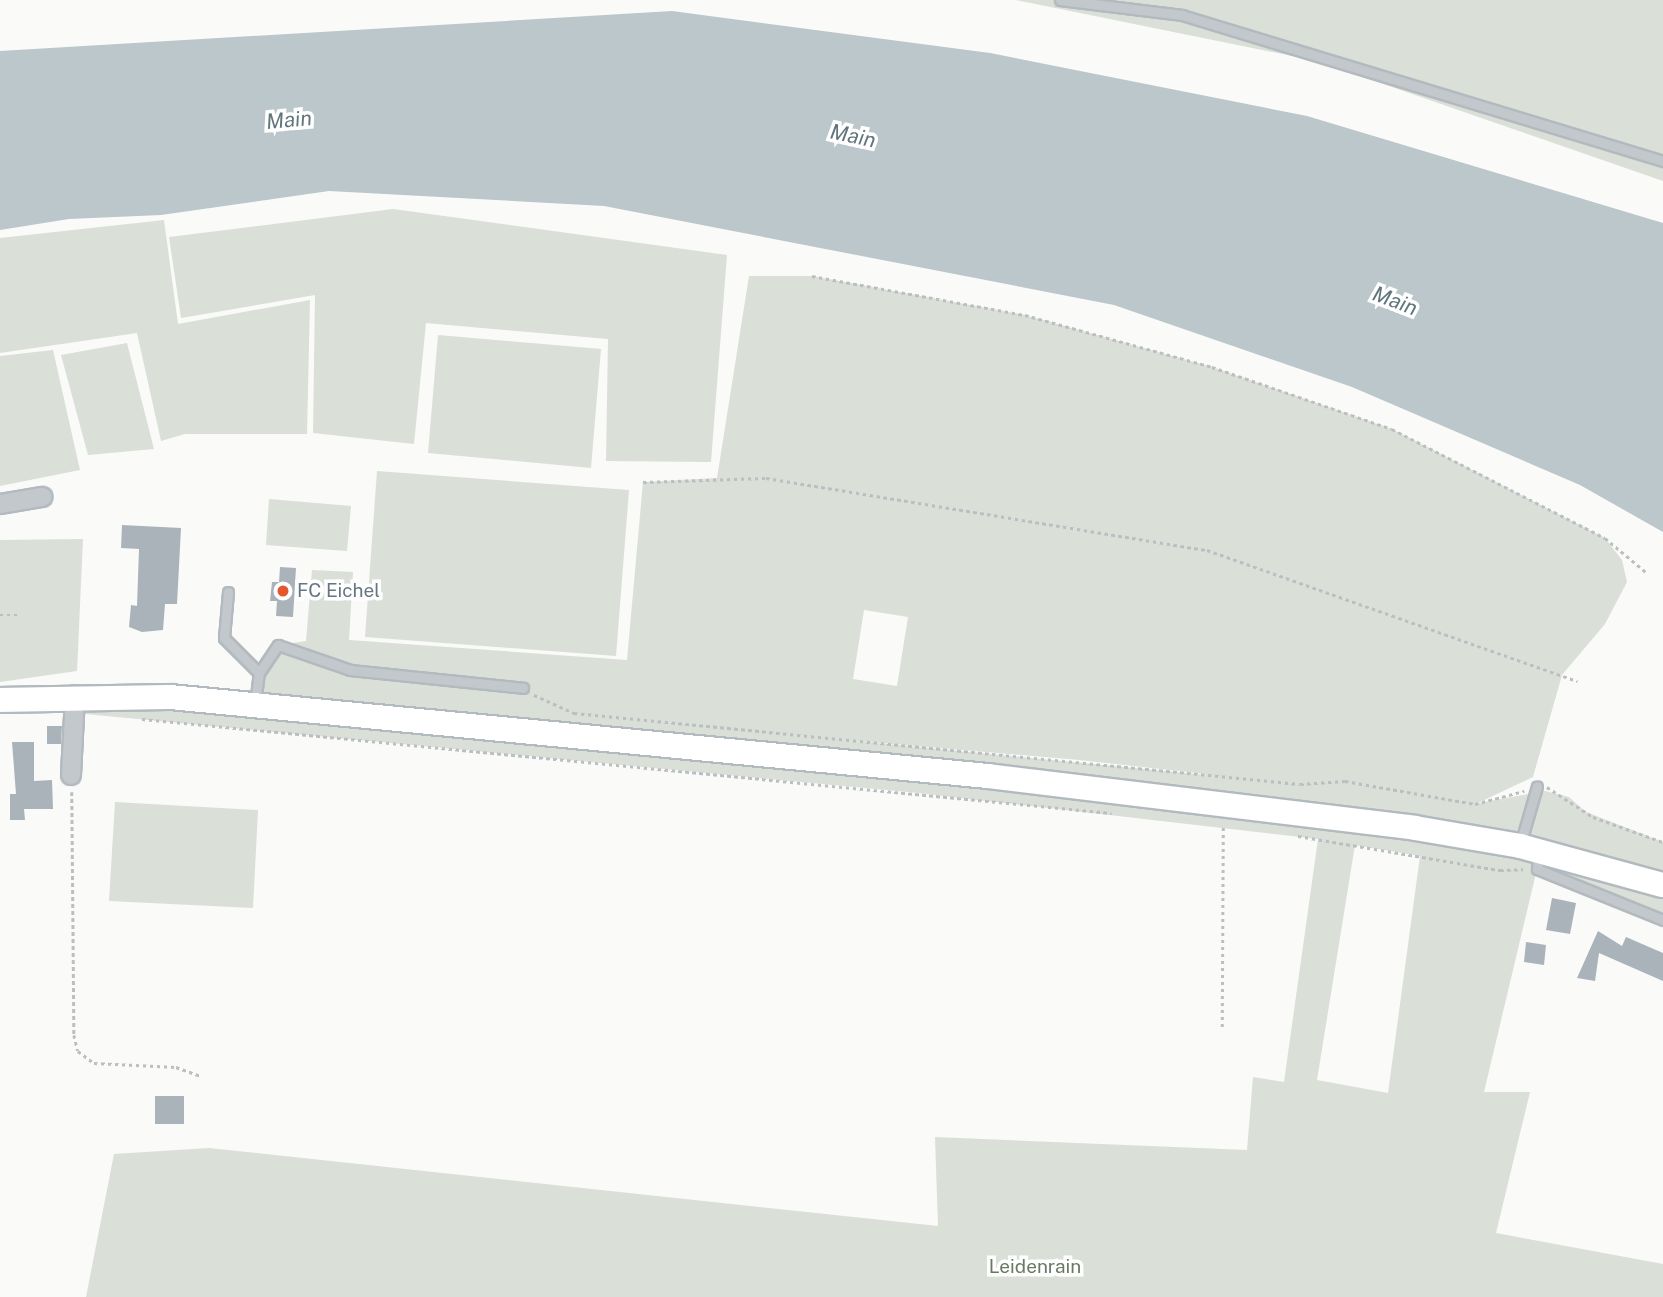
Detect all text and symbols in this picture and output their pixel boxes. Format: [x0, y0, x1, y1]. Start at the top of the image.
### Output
water label: Main [265, 105, 313, 135]
water label: Main [828, 119, 878, 153]
water label: Main [1369, 281, 1421, 321]
place label: FC Eichel [297, 580, 380, 602]
marker: FC Eichel [275, 583, 291, 599]
park label: Leidenrain [989, 1256, 1081, 1278]

